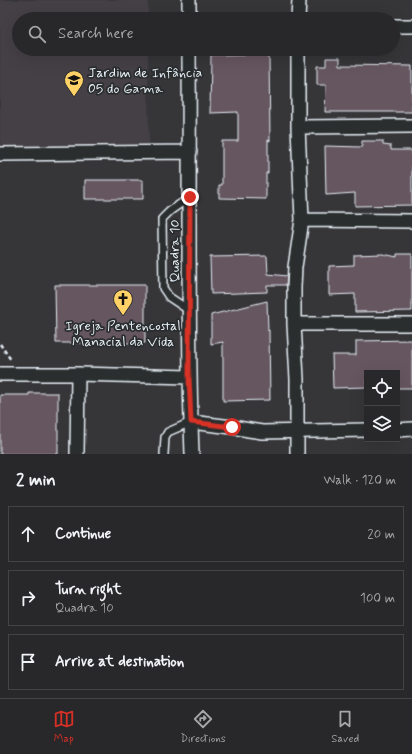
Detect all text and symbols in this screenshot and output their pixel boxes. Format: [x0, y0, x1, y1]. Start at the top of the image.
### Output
search box [12, 12, 400, 56]
icon: search [26, 23, 48, 45]
text: Search here [58, 24, 134, 44]
place label: Jardim de Infância 05 do Gama [88, 64, 203, 98]
school or university icon: Jardim de Infância 05 do Gama [63, 69, 85, 97]
route end [181, 188, 199, 206]
street label: Quadra 10 [166, 219, 184, 283]
church icon: Igreja Pentencostal Manacial da Vida [112, 288, 134, 316]
place label: Igreja Pentencostal Manacial da Vida [65, 317, 181, 351]
map controls [364, 370, 400, 442]
button: locate [364, 370, 400, 406]
button: layers [364, 406, 400, 442]
route start [223, 418, 241, 436]
text: 2 min [16, 469, 56, 491]
text: Walk · 120 m [324, 472, 396, 489]
icon: ahead [17, 523, 39, 545]
text: Continue [55, 524, 111, 544]
text: 20 m [367, 526, 395, 543]
text: Turn right [55, 580, 122, 600]
icon: right [17, 587, 39, 609]
text: 100 m [360, 590, 395, 607]
text: Quadra 10 [55, 600, 114, 617]
icon: arrive [17, 651, 39, 673]
text: Arrive at destination [55, 652, 184, 672]
tab: Map [53, 708, 75, 746]
tab: Directions [180, 708, 226, 746]
tab: Saved [331, 708, 359, 746]

